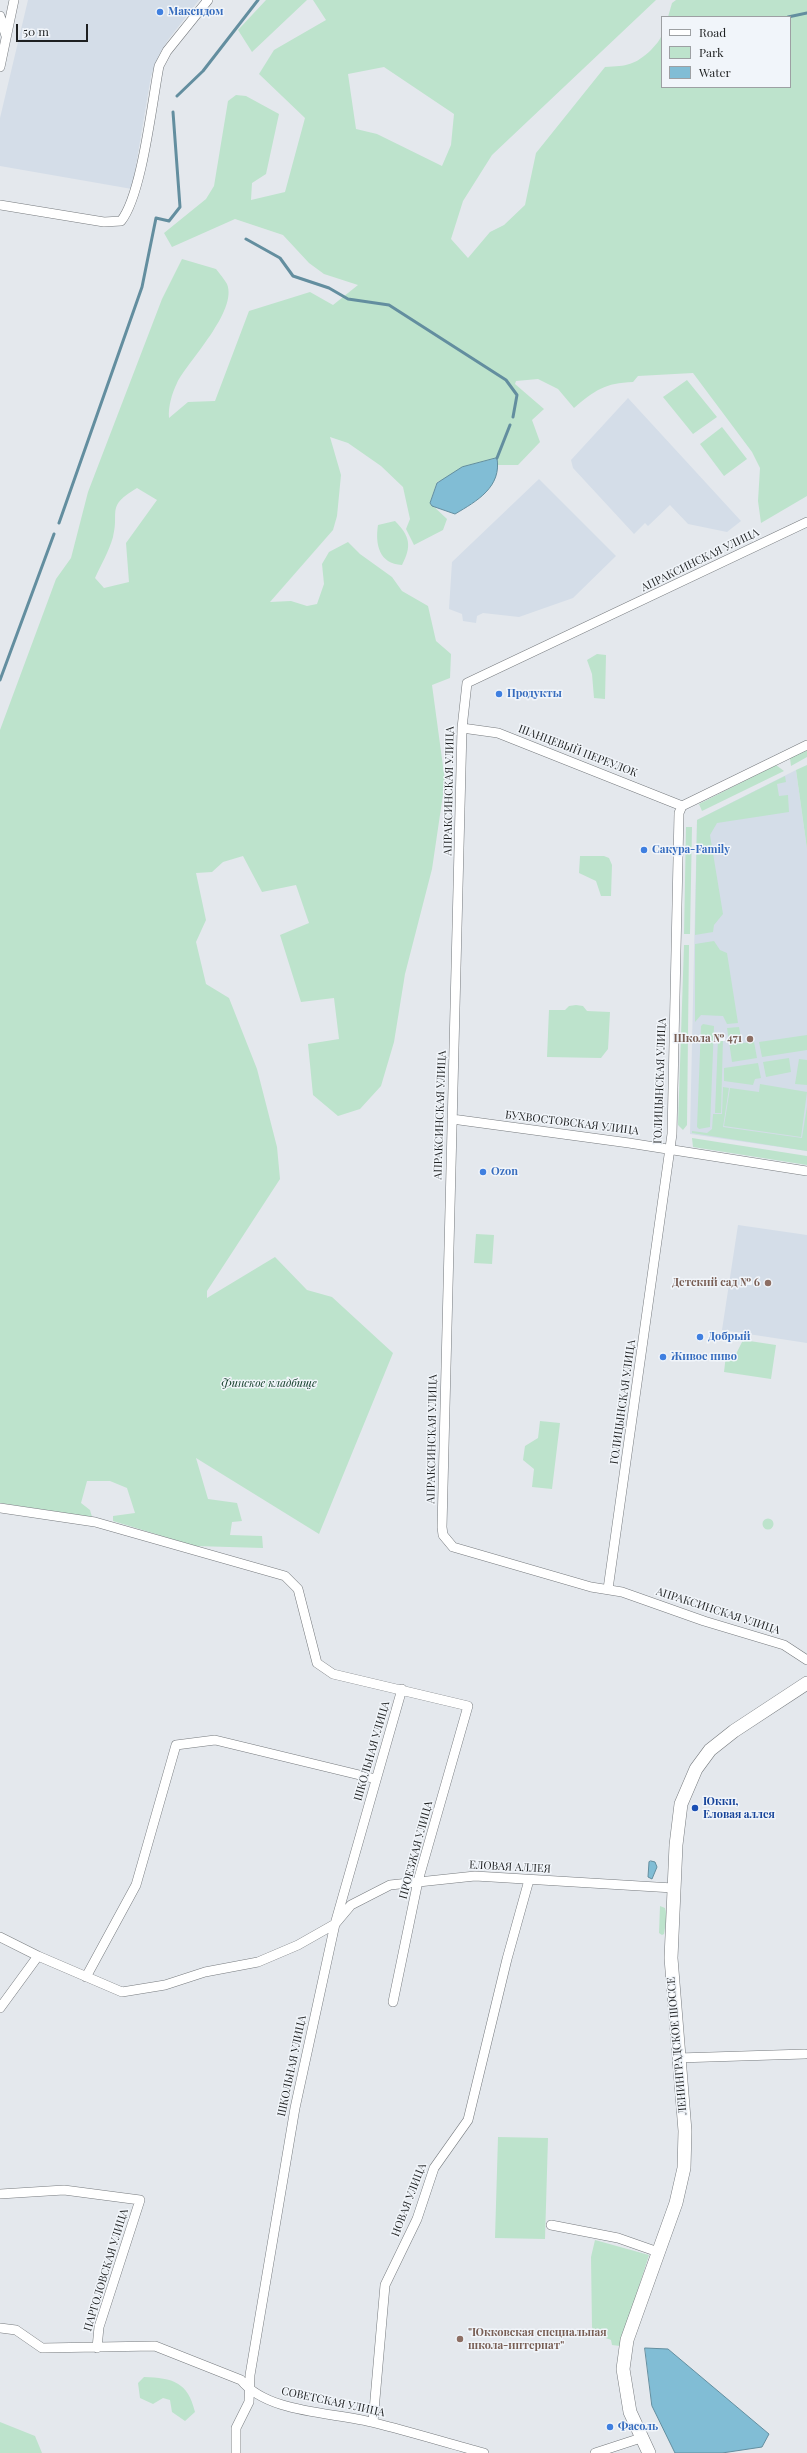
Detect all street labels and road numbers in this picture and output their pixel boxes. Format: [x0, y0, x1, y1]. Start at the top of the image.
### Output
street label: АПРАКСИНСКАЯ УЛИЦА [639, 526, 761, 594]
street label: ШАНЦЕВЫЙ ПЕРЕУЛОК [516, 722, 640, 780]
street label: АПРАКСИНСКАЯ УЛИЦА [441, 726, 457, 856]
street label: ГОЛИЦЫНСКАЯ УЛИЦА [651, 1018, 669, 1144]
street label: АПРАКСИНСКАЯ УЛИЦА [431, 1050, 449, 1180]
street label: БУХВОСТОВСКАЯ УЛИЦА [504, 1108, 640, 1138]
street label: ГОЛИЦЫНСКАЯ УЛИЦА [608, 1339, 638, 1465]
street label: АПРАКСИНСКАЯ УЛИЦА [424, 1374, 440, 1504]
street label: АПРАКСИНСКАЯ УЛИЦА [654, 1585, 782, 1637]
street label: ШКОЛЬНАЯ УЛИЦА [351, 1700, 393, 1802]
street label: ПРОЕЗЖАЯ УЛИЦА [397, 1800, 435, 1900]
street label: ЕЛОВАЯ АЛЛЕЯ [469, 1858, 551, 1876]
street label: ЛЕНИНГРАДСКОЕ ШОССЕ [664, 1977, 690, 2115]
street label: ШКОЛЬНАЯ УЛИЦА [275, 2014, 309, 2118]
street label: НОВАЯ УЛИЦА [389, 2161, 429, 2239]
street label: ПАРГОЛОВСКАЯ УЛИЦА [81, 2207, 131, 2333]
street label: СОВЕТСКАЯ УЛИЦА [280, 2385, 386, 2419]

